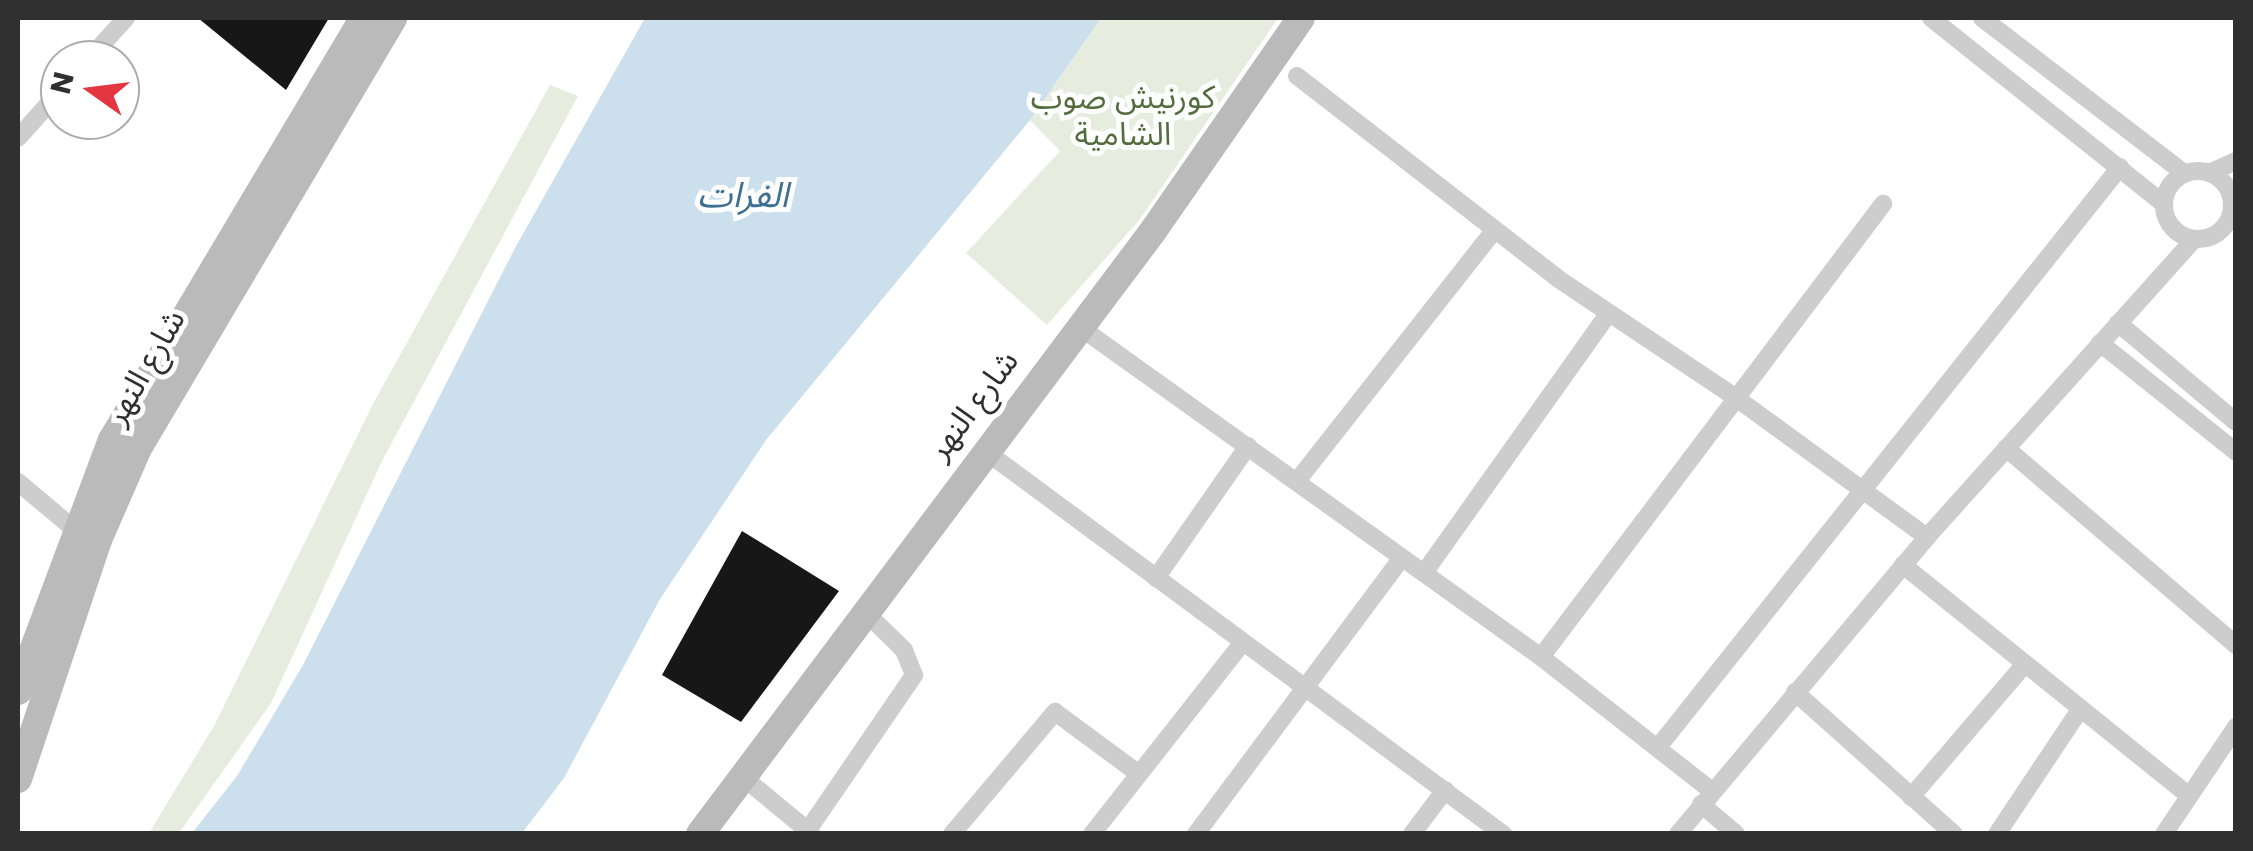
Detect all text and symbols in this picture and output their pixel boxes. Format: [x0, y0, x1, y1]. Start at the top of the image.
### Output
north arrow [40, 40, 140, 140]
text: N [41, 68, 84, 98]
park label: كورنيش صوب الشامية [1031, 79, 1215, 154]
water label: الفرات [698, 174, 788, 216]
street label: شارع النهر [97, 303, 193, 431]
street label: شارع النهر [920, 343, 1026, 467]

